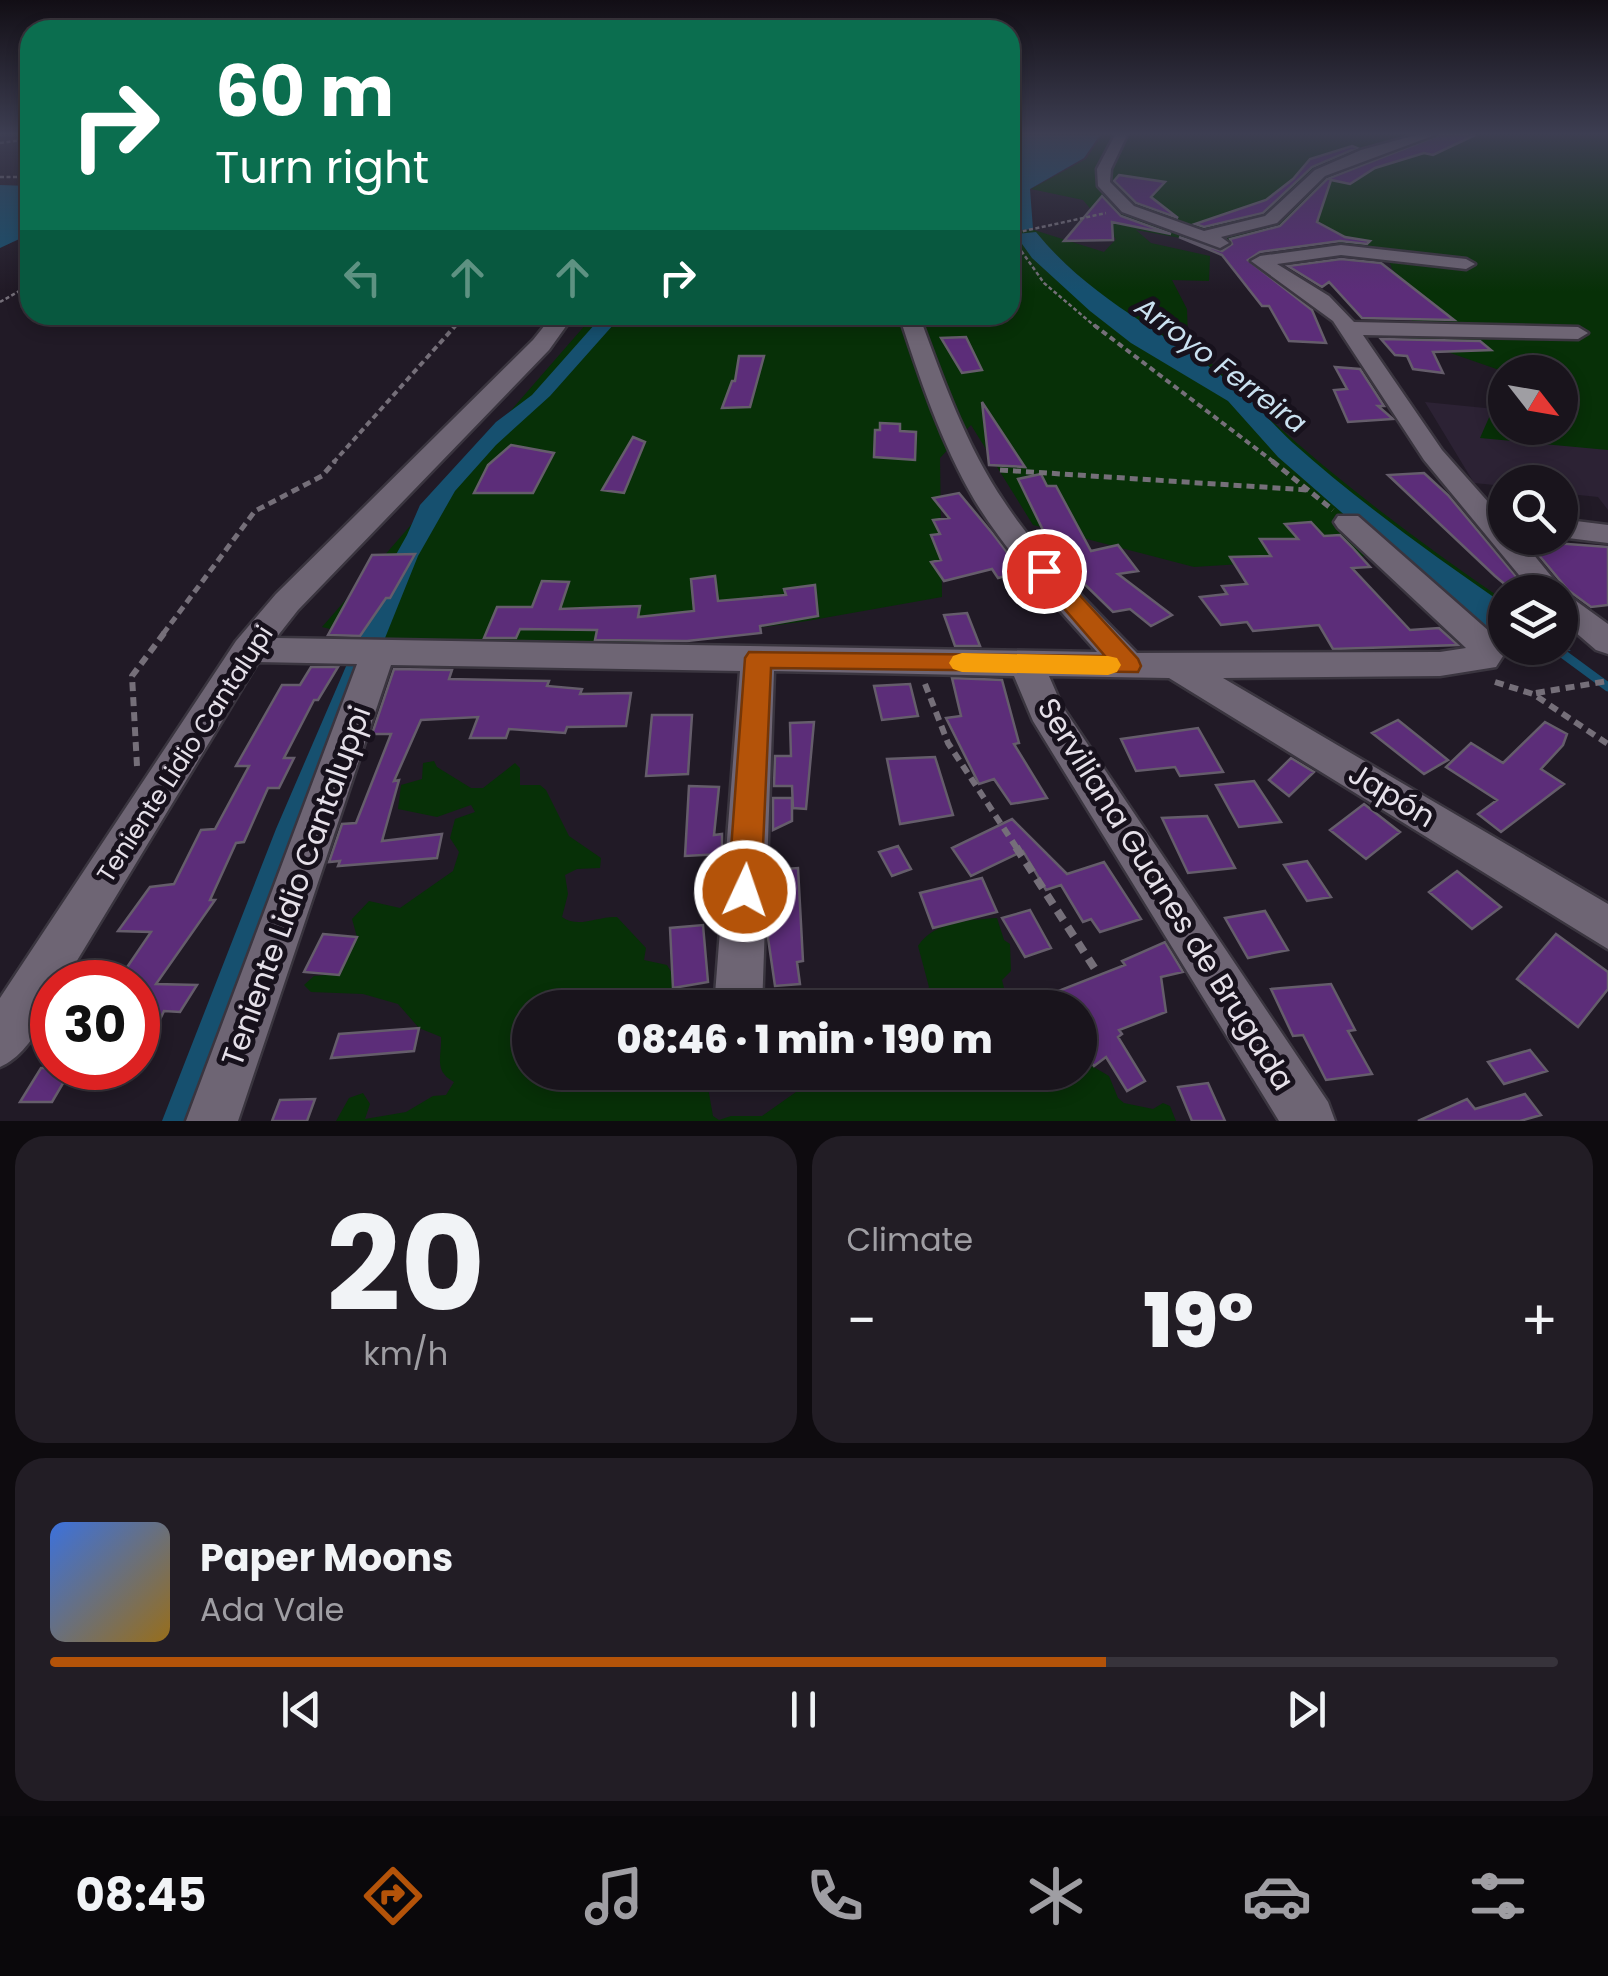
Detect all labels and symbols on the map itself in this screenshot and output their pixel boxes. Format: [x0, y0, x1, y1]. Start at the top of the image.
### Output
water label: Arroyo Ferreira [1126, 287, 1315, 443]
north arrow [1488, 355, 1578, 445]
pin [1002, 529, 1087, 614]
street label: Teniente Lidio Cantalupi [89, 619, 281, 889]
street label: Serviliana Guanes de Brugada [1027, 690, 1305, 1098]
street label: Teniente Lidio Cantaluppi [211, 700, 381, 1072]
street label: Japón [1340, 752, 1444, 838]
position arrow [693, 839, 797, 943]
speed limit sign: 30 [30, 960, 160, 1090]

